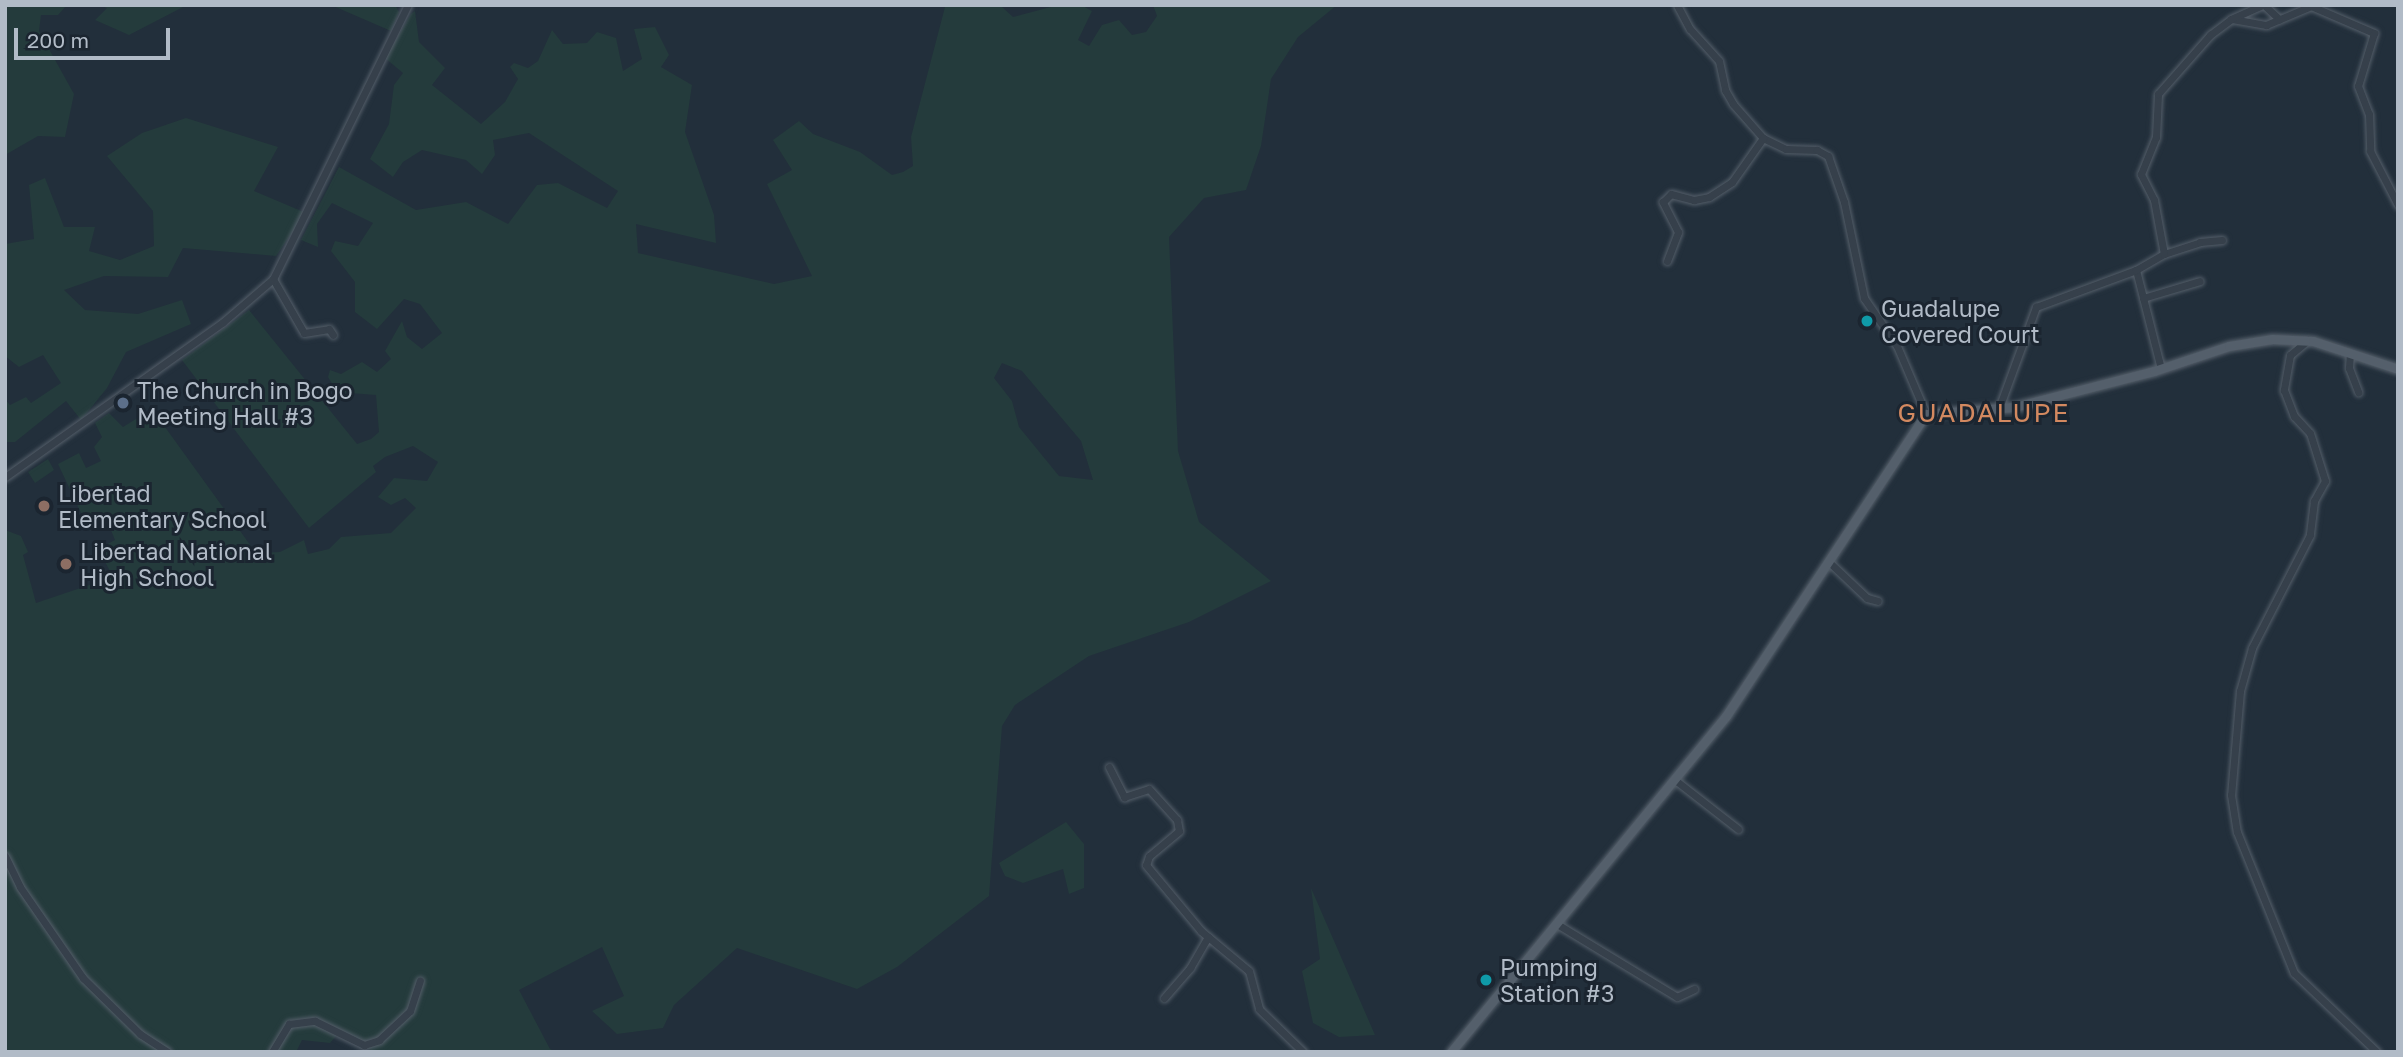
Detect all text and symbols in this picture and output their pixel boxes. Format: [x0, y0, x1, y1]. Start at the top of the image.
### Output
scale bar [18, 14, 173, 58]
text: 200 m [27, 27, 89, 53]
place label: Guadalupe Covered Court [1881, 294, 2040, 348]
marker: Guadalupe Covered Court [1859, 313, 1875, 329]
place label: The Church in Bogo Meeting Hall #3 [137, 376, 353, 430]
marker: The Church in Bogo Meeting Hall #3 [115, 395, 131, 411]
district label: GUADALUPE [1899, 397, 2069, 429]
place label: Libertad Elementary School [58, 479, 267, 533]
marker: Libertad Elementary School [36, 498, 52, 514]
place label: Libertad National High School [80, 537, 272, 591]
marker: Libertad National High School [58, 556, 74, 572]
place label: Pumping Station #3 [1500, 953, 1614, 1007]
marker: Pumping Station #3 [1478, 972, 1494, 988]

